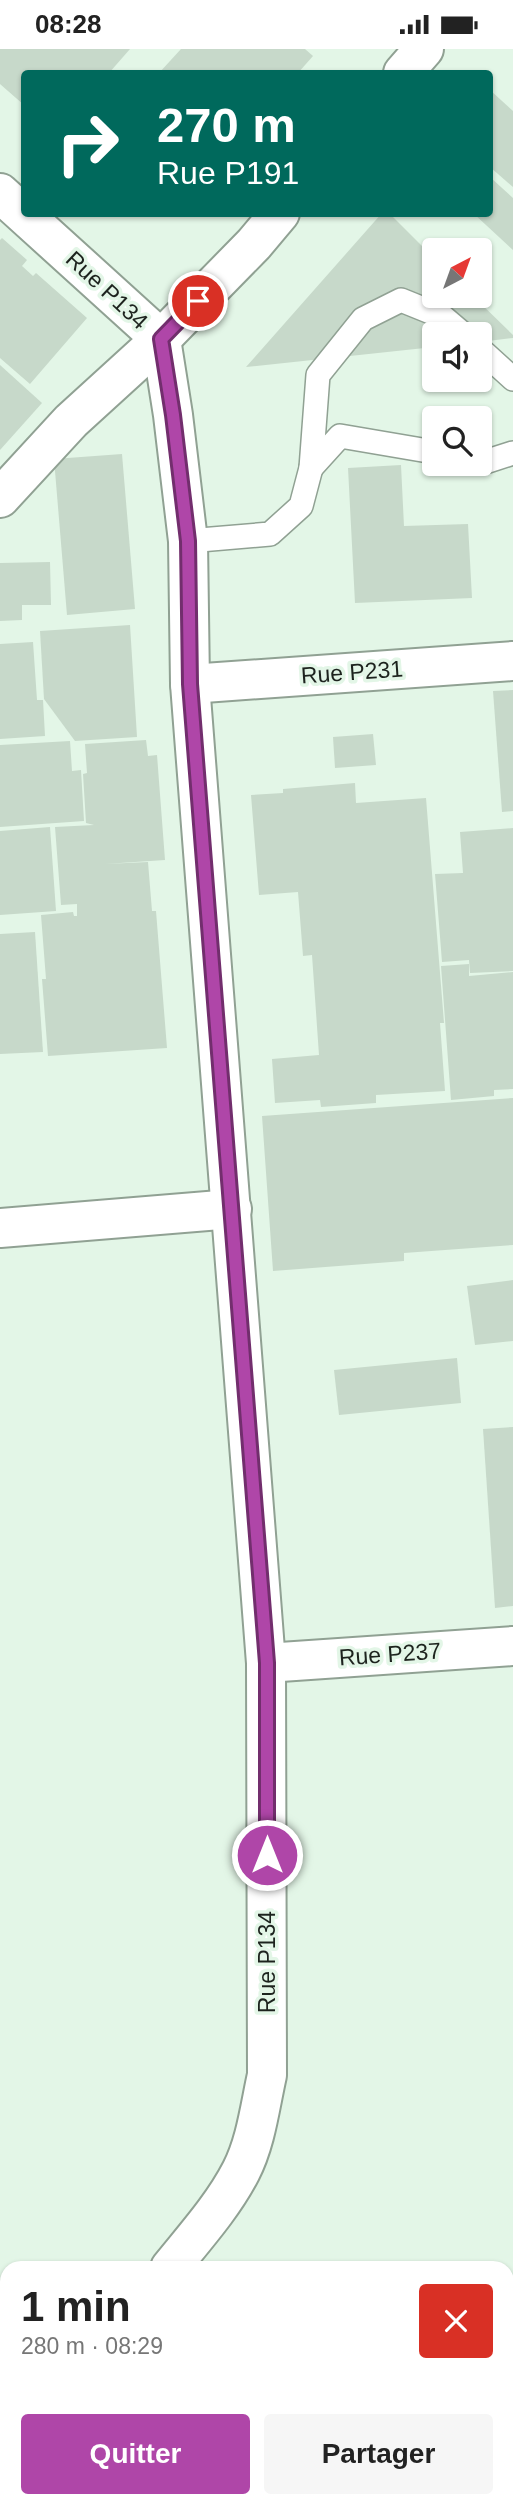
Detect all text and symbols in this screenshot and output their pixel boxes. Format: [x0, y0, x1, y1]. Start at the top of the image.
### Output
text: 08:28 [35, 9, 102, 39]
icon: right [42, 98, 133, 189]
text: 270 m [157, 98, 296, 152]
text: Rue P191 [157, 155, 299, 191]
north arrow [422, 238, 492, 308]
map controls [422, 238, 492, 476]
street label: Rue P134 [61, 246, 153, 335]
pin [168, 271, 228, 331]
icon: arrive [179, 282, 217, 320]
button: sound [422, 322, 492, 392]
button: search [422, 406, 492, 476]
street label: Rue P231 [300, 655, 404, 689]
street label: Rue P237 [338, 1637, 442, 1671]
position arrow [230, 1818, 304, 1892]
street label: Rue P134 [254, 1911, 280, 2013]
text: 1 min [21, 2283, 131, 2330]
button: close [419, 2284, 493, 2358]
text: 280 m · 08:29 [21, 2333, 163, 2359]
button: Quitter [21, 2414, 250, 2494]
button: Partager [264, 2414, 493, 2494]

